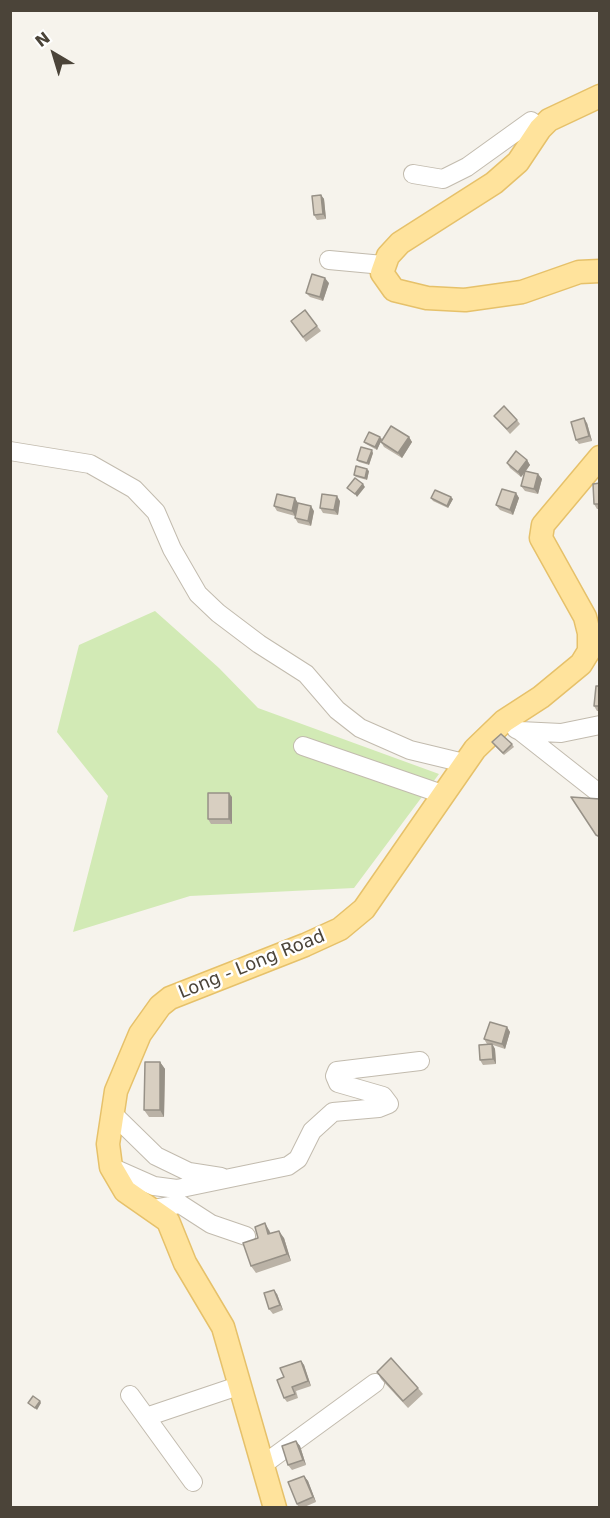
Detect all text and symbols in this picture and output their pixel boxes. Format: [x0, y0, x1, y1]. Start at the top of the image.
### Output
north arrow [24, 24, 84, 84]
text: N [31, 28, 54, 51]
street label: Long - Long Road [176, 926, 328, 1004]

